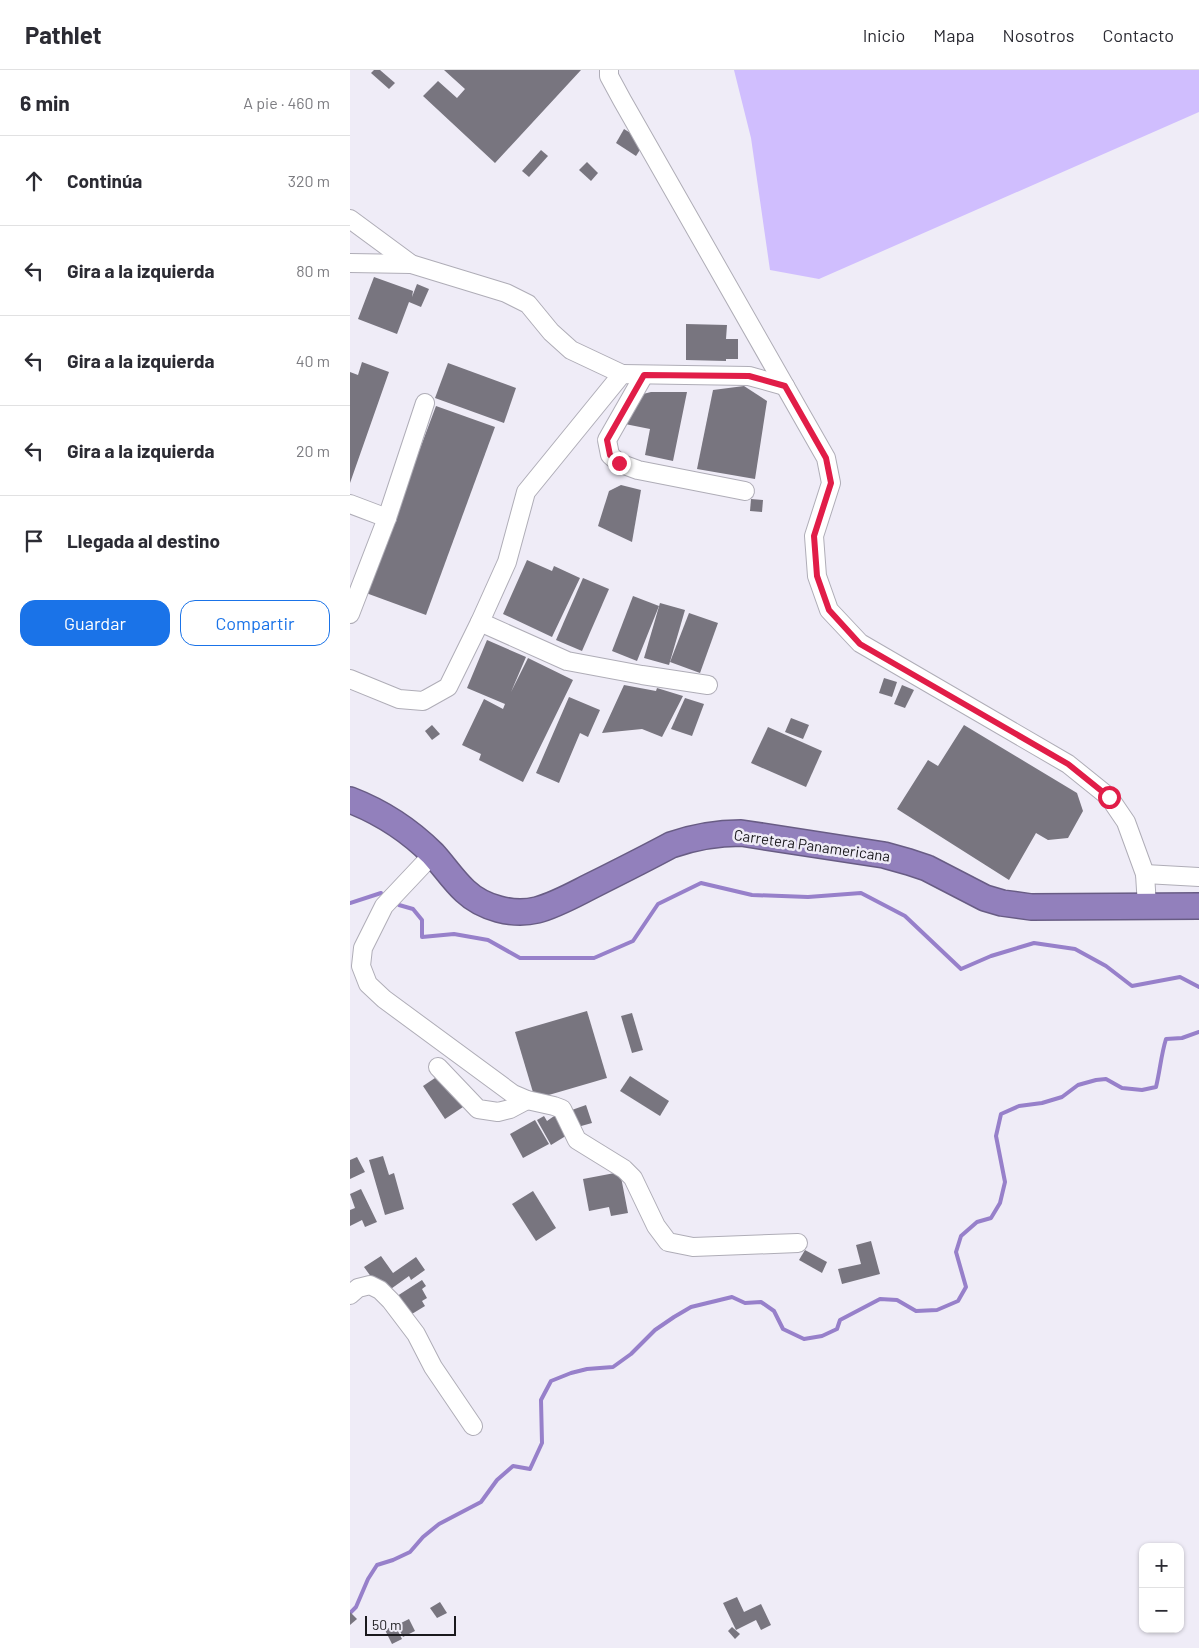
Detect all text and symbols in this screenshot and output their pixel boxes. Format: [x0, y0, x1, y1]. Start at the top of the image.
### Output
text: Pathlet [25, 20, 102, 49]
text: Inicio [863, 24, 905, 46]
text: Mapa [933, 24, 975, 46]
text: Nosotros [1003, 24, 1074, 46]
text: Contacto [1102, 24, 1174, 46]
text: 6 min [20, 90, 70, 115]
text: A pie · 460 m [243, 93, 330, 112]
icon: ahead [20, 167, 48, 195]
text: Continúa [67, 169, 142, 192]
text: 320 m [288, 171, 330, 190]
icon: left [20, 257, 48, 285]
text: Gira a la izquierda [67, 259, 215, 282]
text: 80 m [296, 261, 330, 280]
icon: left [20, 347, 48, 375]
text: Gira a la izquierda [67, 349, 215, 372]
text: 40 m [296, 351, 330, 370]
icon: left [20, 437, 48, 465]
text: Gira a la izquierda [67, 439, 215, 462]
text: 20 m [296, 441, 330, 460]
route end [608, 452, 631, 475]
icon: arrive [20, 527, 48, 555]
text: Llegada al destino [67, 529, 220, 552]
button: Guardar [20, 600, 170, 646]
button: Compartir [180, 600, 330, 646]
route start [1098, 786, 1121, 809]
street label: Carretera Panamericana [733, 825, 892, 865]
map controls [1139, 1543, 1184, 1633]
button: + [1139, 1543, 1184, 1588]
button: − [1139, 1588, 1184, 1633]
scale bar [365, 1613, 456, 1636]
text: 50 m [372, 1616, 401, 1633]

